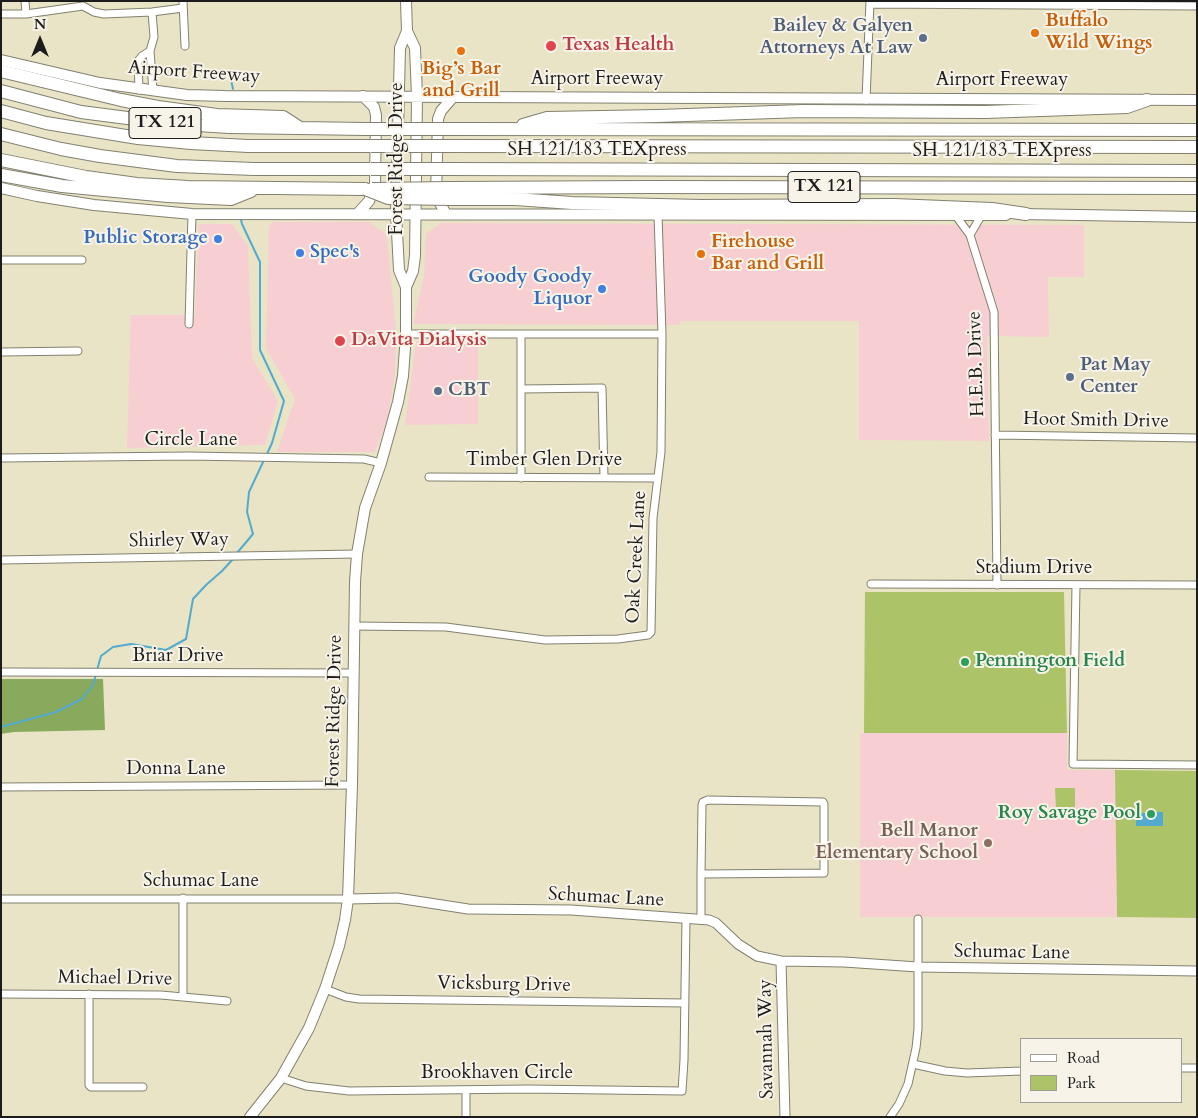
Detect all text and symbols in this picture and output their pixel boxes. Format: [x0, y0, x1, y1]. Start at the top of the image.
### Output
place label: Buffalo Wild Wings [1045, 11, 1152, 55]
north arrow [15, 15, 65, 65]
text: N [34, 15, 46, 34]
place label: Bailey & Galyen Attorneys At Law [760, 16, 913, 60]
marker: Buffalo Wild Wings [1029, 27, 1041, 39]
marker: Bailey & Galyen Attorneys At Law [917, 32, 929, 44]
place label: Texas Health [562, 35, 674, 57]
marker: Texas Health [544, 39, 558, 53]
marker: Big’s Bar and Grill [455, 45, 467, 57]
street label: Airport Freeway [127, 57, 261, 89]
place label: Big’s Bar and Grill [421, 59, 501, 103]
street label: Airport Freeway [531, 69, 663, 91]
street label: Airport Freeway [936, 70, 1068, 92]
street label: Forest Ridge Drive [387, 82, 409, 236]
road number: TX 121 [129, 108, 201, 138]
street label: SH 121/183 TEXpress [507, 140, 687, 162]
street label: SH 121/183 TEXpress [912, 141, 1092, 163]
road number: TX 121 [788, 172, 860, 202]
place label: Public Storage [83, 228, 208, 250]
place label: Firehouse Bar and Grill [711, 232, 824, 276]
marker: Public Storage [212, 233, 224, 245]
place label: Spec's [310, 242, 360, 264]
marker: Spec's [294, 247, 306, 259]
marker: Firehouse Bar and Grill [695, 248, 707, 260]
place label: Goody Goody Liquor [468, 267, 592, 311]
marker: Goody Goody Liquor [596, 283, 608, 295]
street label: H.E.B. Drive [964, 311, 990, 417]
place label: DaVita Dialysis [351, 330, 487, 352]
marker: DaVita Dialysis [333, 334, 347, 348]
place label: Pat May Center [1080, 355, 1151, 399]
marker: Pat May Center [1064, 371, 1076, 383]
place label: CBT [448, 380, 490, 402]
marker: CBT [432, 385, 444, 397]
street label: Hoot Smith Drive [1023, 408, 1169, 434]
street label: Circle Lane [144, 430, 238, 452]
street label: Timber Glen Drive [466, 450, 622, 472]
street label: Oak Creek Lane [622, 490, 652, 624]
street label: Shirley Way [129, 529, 229, 553]
street label: Stadium Drive [976, 558, 1092, 580]
street label: Forest Ridge Drive [322, 634, 348, 788]
street label: Briar Drive [132, 646, 224, 668]
place label: Pennington Field [975, 651, 1125, 673]
marker: Pennington Field [959, 656, 971, 668]
street label: Donna Lane [126, 759, 226, 781]
place label: Roy Savage Pool [998, 803, 1141, 825]
marker: Roy Savage Pool [1145, 808, 1157, 820]
place label: Bell Manor Elementary School [815, 821, 978, 865]
marker: Bell Manor Elementary School [982, 837, 994, 849]
street label: Schumac Lane [143, 871, 259, 893]
street label: Schumac Lane [547, 884, 665, 912]
street label: Schumac Lane [954, 941, 1070, 965]
street label: Michael Drive [57, 967, 173, 991]
street label: Vicksburg Drive [437, 972, 571, 998]
street label: Savannah Way [755, 979, 779, 1099]
legend [1020, 1038, 1183, 1103]
text: Road [1067, 1048, 1100, 1068]
street label: Brookhaven Circle [421, 1063, 573, 1085]
text: Park [1067, 1073, 1096, 1093]

